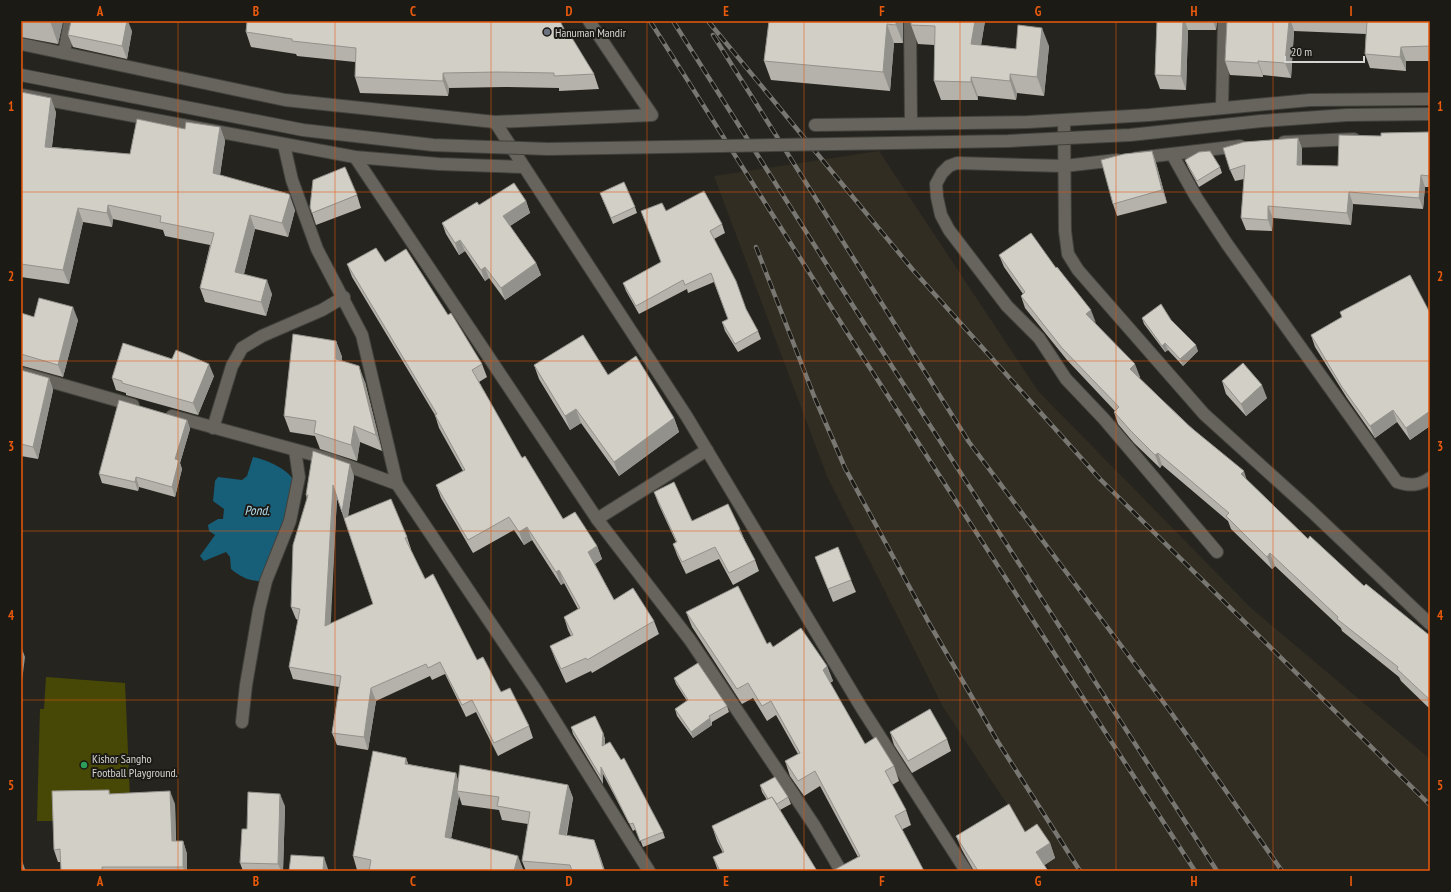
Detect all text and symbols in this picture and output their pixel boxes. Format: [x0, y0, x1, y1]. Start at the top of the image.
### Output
text: A [96, 3, 104, 20]
text: B [253, 3, 259, 20]
text: C [410, 3, 416, 20]
text: D [566, 3, 573, 20]
text: E [723, 3, 729, 20]
text: F [879, 3, 885, 20]
text: G [1035, 3, 1042, 20]
text: H [1191, 3, 1198, 20]
text: I [1349, 3, 1353, 20]
place label: Hanuman Mandir [555, 25, 627, 40]
marker: Hanuman Mandir [542, 27, 552, 37]
scale bar [1285, 38, 1364, 64]
text: 20 m [1291, 44, 1312, 59]
text: 1 [8, 98, 14, 115]
text: 1 [1437, 98, 1443, 115]
text: 2 [8, 268, 14, 285]
text: 2 [1437, 268, 1443, 285]
text: 3 [8, 438, 14, 455]
text: 3 [1437, 438, 1443, 455]
water label: Pond. [245, 502, 270, 519]
text: 4 [8, 607, 15, 624]
text: 4 [1437, 607, 1444, 624]
place label: Kishor Sangho Football Playground. [92, 751, 178, 780]
marker: Kishor Sangho Football Playground. [79, 760, 89, 770]
text: 5 [8, 777, 14, 794]
text: 5 [1437, 777, 1443, 794]
text: A [96, 873, 104, 890]
text: B [253, 873, 259, 890]
text: C [410, 873, 416, 890]
text: D [566, 873, 573, 890]
text: E [723, 873, 729, 890]
text: F [879, 873, 885, 890]
text: G [1035, 873, 1042, 890]
text: H [1191, 873, 1198, 890]
text: I [1349, 873, 1353, 890]

